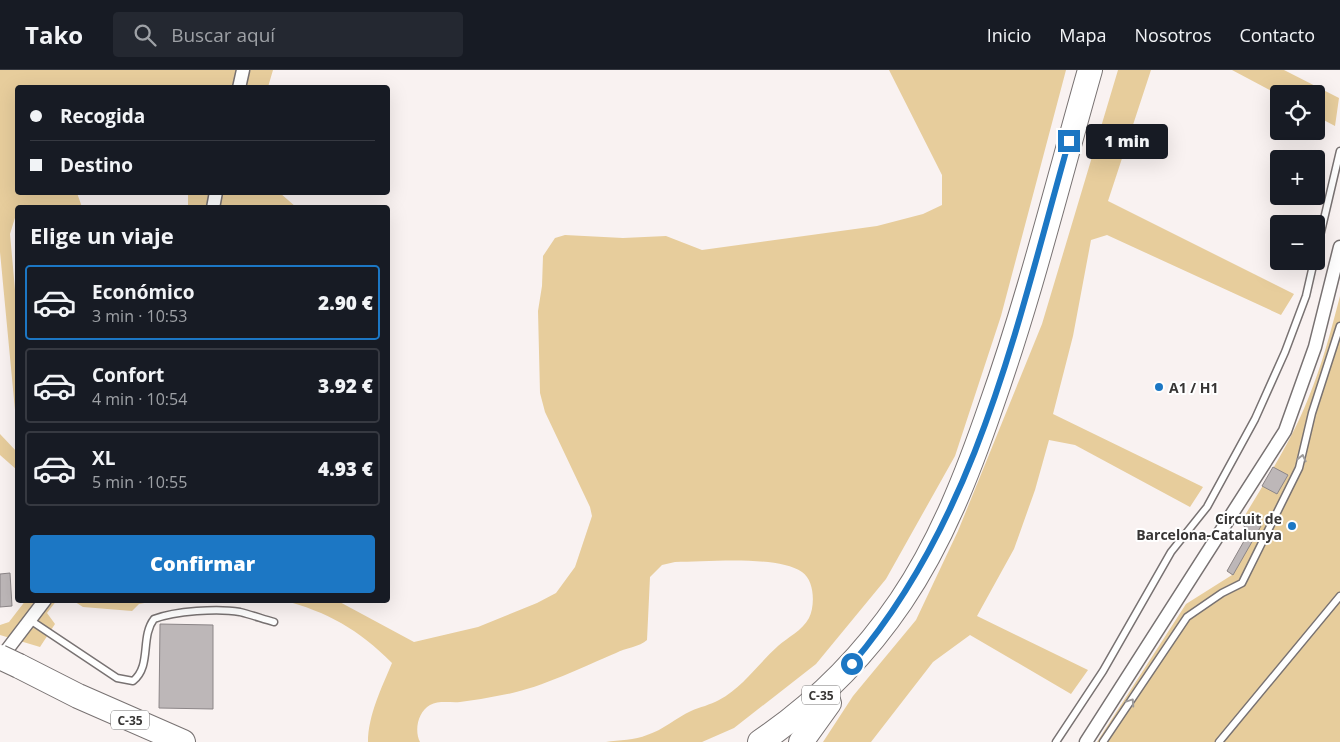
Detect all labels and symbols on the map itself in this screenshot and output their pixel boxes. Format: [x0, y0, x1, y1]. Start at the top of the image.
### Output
callout: 1 min [1086, 124, 1169, 158]
route end [1058, 130, 1080, 152]
place label: A1 / H1 [1169, 378, 1218, 397]
marker: A1 / H1 [1153, 381, 1165, 393]
one-way arrow [1296, 453, 1307, 462]
place label: Circuit de Barcelona-Catalunya [1136, 509, 1282, 544]
marker: Circuit de Barcelona-Catalunya [1286, 520, 1298, 532]
route start [841, 653, 863, 675]
road number: C-35 [802, 686, 840, 704]
one-way arrow [1125, 698, 1134, 707]
road number: C-35 [111, 710, 149, 730]

